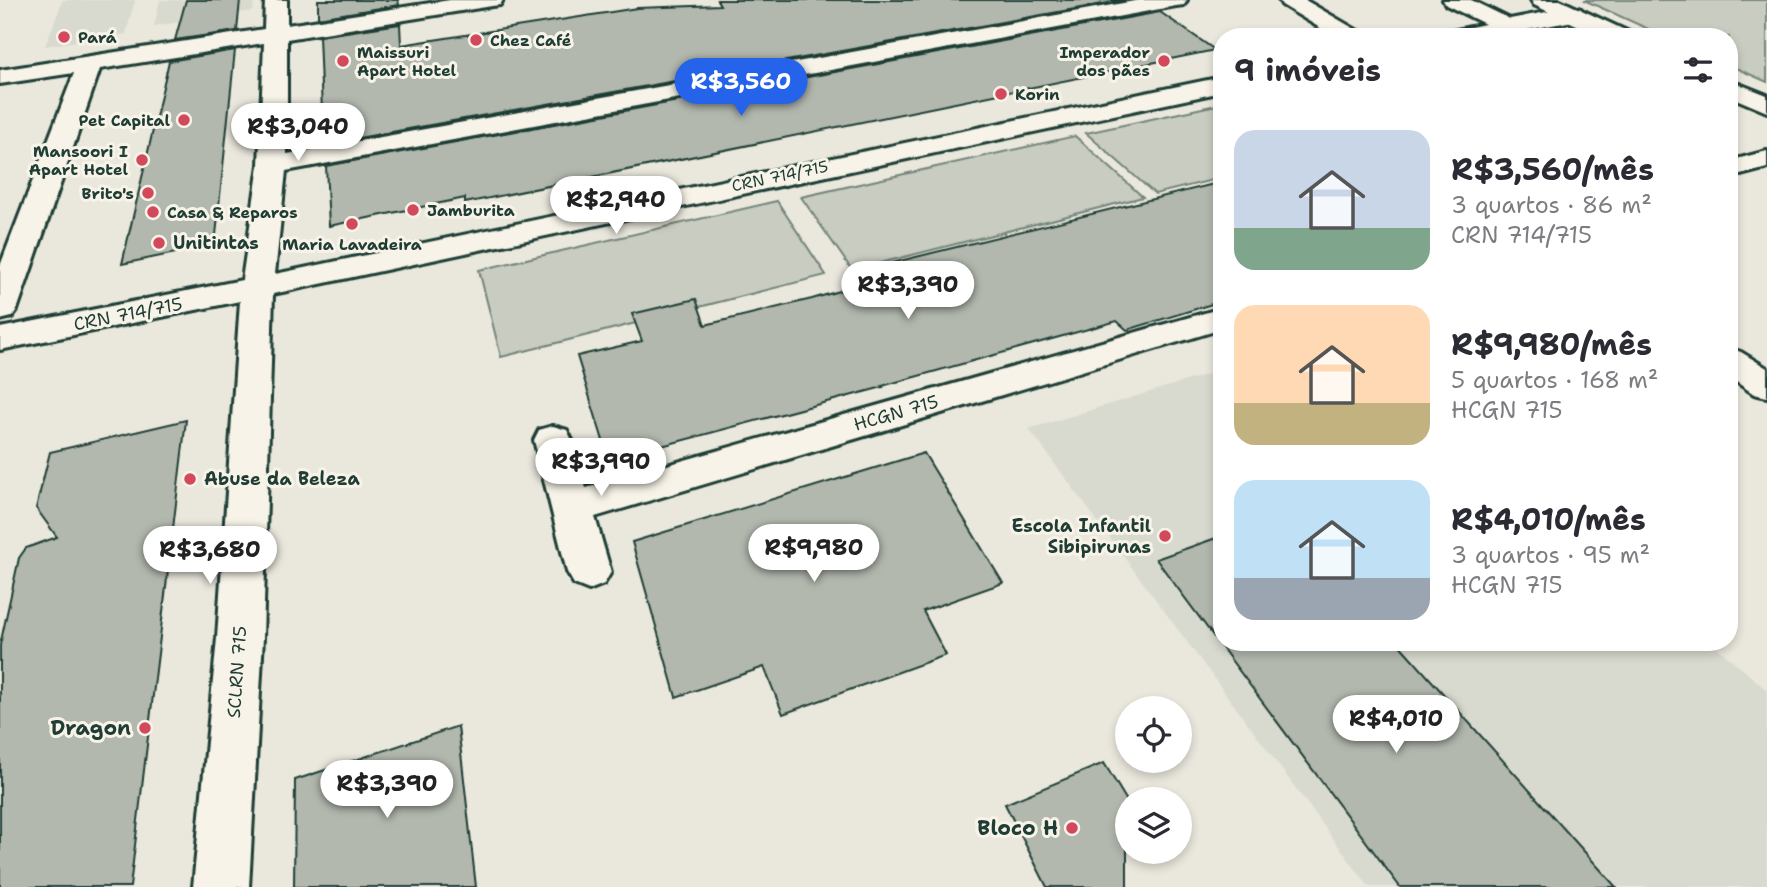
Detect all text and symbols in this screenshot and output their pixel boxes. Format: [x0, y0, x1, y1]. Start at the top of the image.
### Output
place label: Pará [78, 27, 117, 48]
marker: Pará [56, 29, 72, 45]
place label: Chez Café [490, 30, 572, 51]
marker: Chez Café [468, 32, 484, 48]
place label: Maissuri Apart Hotel [357, 42, 457, 81]
place label: Imperador dos pães [1059, 42, 1150, 81]
text: 9 imóveis [1234, 50, 1381, 91]
icon: filters [1679, 51, 1717, 89]
marker: Maissuri Apart Hotel [335, 53, 351, 69]
marker: Imperador dos pães [1156, 53, 1172, 69]
pin: R$3,560 [676, 58, 806, 118]
text: R$3,560 [691, 66, 791, 96]
place label: Korin [1015, 84, 1060, 105]
marker: Korin [993, 86, 1009, 102]
pin: R$3,040 [233, 104, 363, 163]
place label: Pet Capital [79, 110, 170, 131]
text: R$3,040 [247, 111, 349, 141]
marker: Pet Capital [176, 112, 192, 128]
place label: Mansoori I Apart Hotel [29, 141, 128, 180]
text: R$3,560/mês [1451, 149, 1654, 190]
marker: Mansoori I Apart Hotel [134, 152, 150, 168]
street label: CRN 714/715 [730, 156, 830, 196]
icon: home [1290, 158, 1374, 242]
pin: R$2,940 [551, 176, 681, 236]
place label: Brito's [82, 183, 134, 204]
text: R$2,940 [566, 184, 666, 214]
marker: Brito's [140, 185, 156, 201]
text: 3 quartos · 86 m² [1451, 190, 1652, 220]
place label: Jamburita [427, 200, 515, 221]
place label: Casa & Reparos [167, 202, 298, 223]
marker: Jamburita [405, 202, 421, 218]
marker: Casa & Reparos [145, 204, 161, 220]
marker: Maria Lavadeira [344, 216, 360, 232]
text: CRN 714/715 [1451, 220, 1592, 250]
place label: Unitintas [173, 231, 259, 255]
place label: Maria Lavadeira [282, 234, 422, 255]
marker: Unitintas [151, 235, 167, 251]
pin: R$3,390 [843, 262, 973, 321]
text: R$3,390 [857, 269, 959, 299]
street label: CRN 714/715 [71, 292, 185, 336]
text: R$9,980/mês [1451, 324, 1652, 365]
icon: home [1290, 333, 1374, 417]
text: 5 quartos · 168 m² [1451, 365, 1658, 395]
street label: HCGN 715 [851, 389, 941, 437]
text: HCGN 715 [1451, 395, 1563, 425]
pin: R$3,990 [536, 438, 666, 498]
text: R$3,990 [551, 446, 651, 476]
place label: Abuse da Beleza [204, 467, 360, 491]
marker: Abuse da Beleza [182, 471, 198, 487]
text: R$4,010/mês [1451, 499, 1646, 540]
icon: home [1290, 508, 1374, 592]
place label: Escola Infantil Sibipirunas [1011, 514, 1151, 559]
pin: R$9,980 [749, 524, 879, 584]
pin: R$3,680 [145, 526, 275, 586]
marker: Escola Infantil Sibipirunas [1157, 528, 1173, 544]
text: R$9,980 [764, 532, 864, 562]
text: R$3,680 [159, 534, 261, 564]
text: 3 quartos · 95 m² [1451, 540, 1650, 570]
text: HCGN 715 [1451, 570, 1563, 600]
street label: SCLRN 715 [222, 625, 252, 719]
map controls [1115, 696, 1192, 864]
button: locate [1115, 696, 1192, 773]
pin: R$4,010 [1331, 696, 1461, 755]
text: R$4,010 [1349, 703, 1443, 733]
place label: Dragon [51, 714, 131, 742]
marker: Dragon [137, 720, 153, 736]
pin: R$3,390 [322, 760, 452, 820]
text: R$3,390 [336, 768, 438, 798]
button: layers [1115, 787, 1192, 864]
place label: Bloco H [977, 814, 1058, 842]
marker: Bloco H [1064, 820, 1080, 836]

